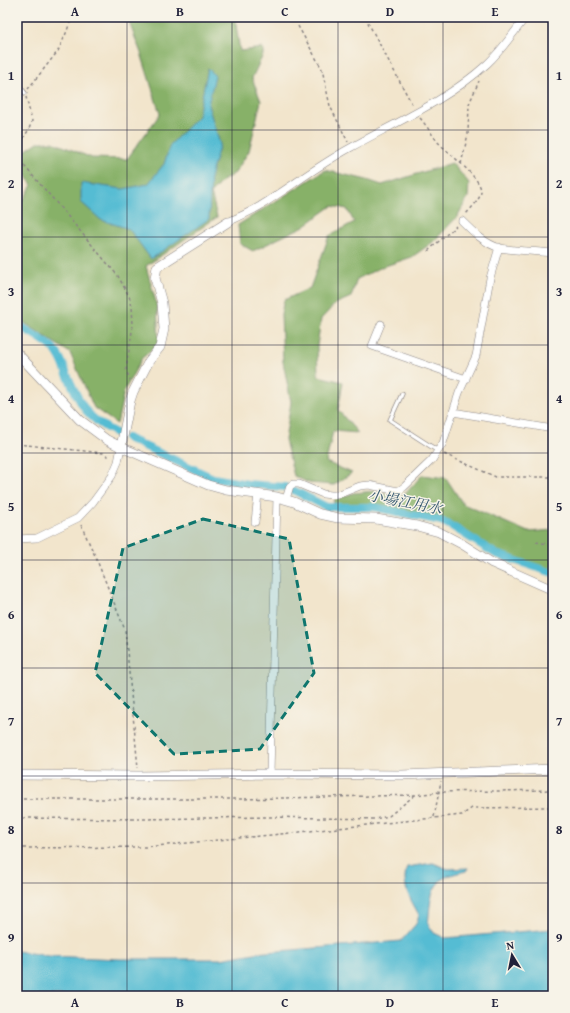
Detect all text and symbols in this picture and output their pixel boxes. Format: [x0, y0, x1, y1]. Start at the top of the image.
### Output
text: A [71, 2, 80, 21]
text: B [176, 2, 184, 21]
text: C [281, 2, 289, 21]
text: D [386, 2, 394, 21]
text: E [492, 2, 499, 21]
text: 1 [8, 66, 14, 85]
text: 1 [556, 66, 562, 85]
text: 2 [8, 174, 15, 193]
text: 2 [556, 174, 563, 193]
text: 3 [8, 282, 14, 301]
text: 3 [556, 282, 562, 301]
text: 4 [8, 389, 15, 408]
text: 4 [556, 389, 563, 408]
water label: 小場江用水 [366, 484, 446, 519]
text: 5 [8, 497, 15, 516]
text: 5 [556, 497, 563, 516]
text: 6 [8, 605, 15, 624]
text: 6 [556, 605, 563, 624]
text: 7 [8, 712, 15, 731]
text: 7 [556, 712, 563, 731]
text: 8 [8, 820, 15, 839]
text: 8 [556, 820, 563, 839]
text: 9 [8, 928, 15, 947]
text: 9 [556, 928, 563, 947]
north arrow [492, 935, 532, 975]
text: N [505, 937, 516, 954]
text: A [71, 993, 80, 1012]
text: B [176, 993, 184, 1012]
text: C [281, 993, 289, 1012]
text: D [386, 993, 394, 1012]
text: E [492, 993, 499, 1012]

